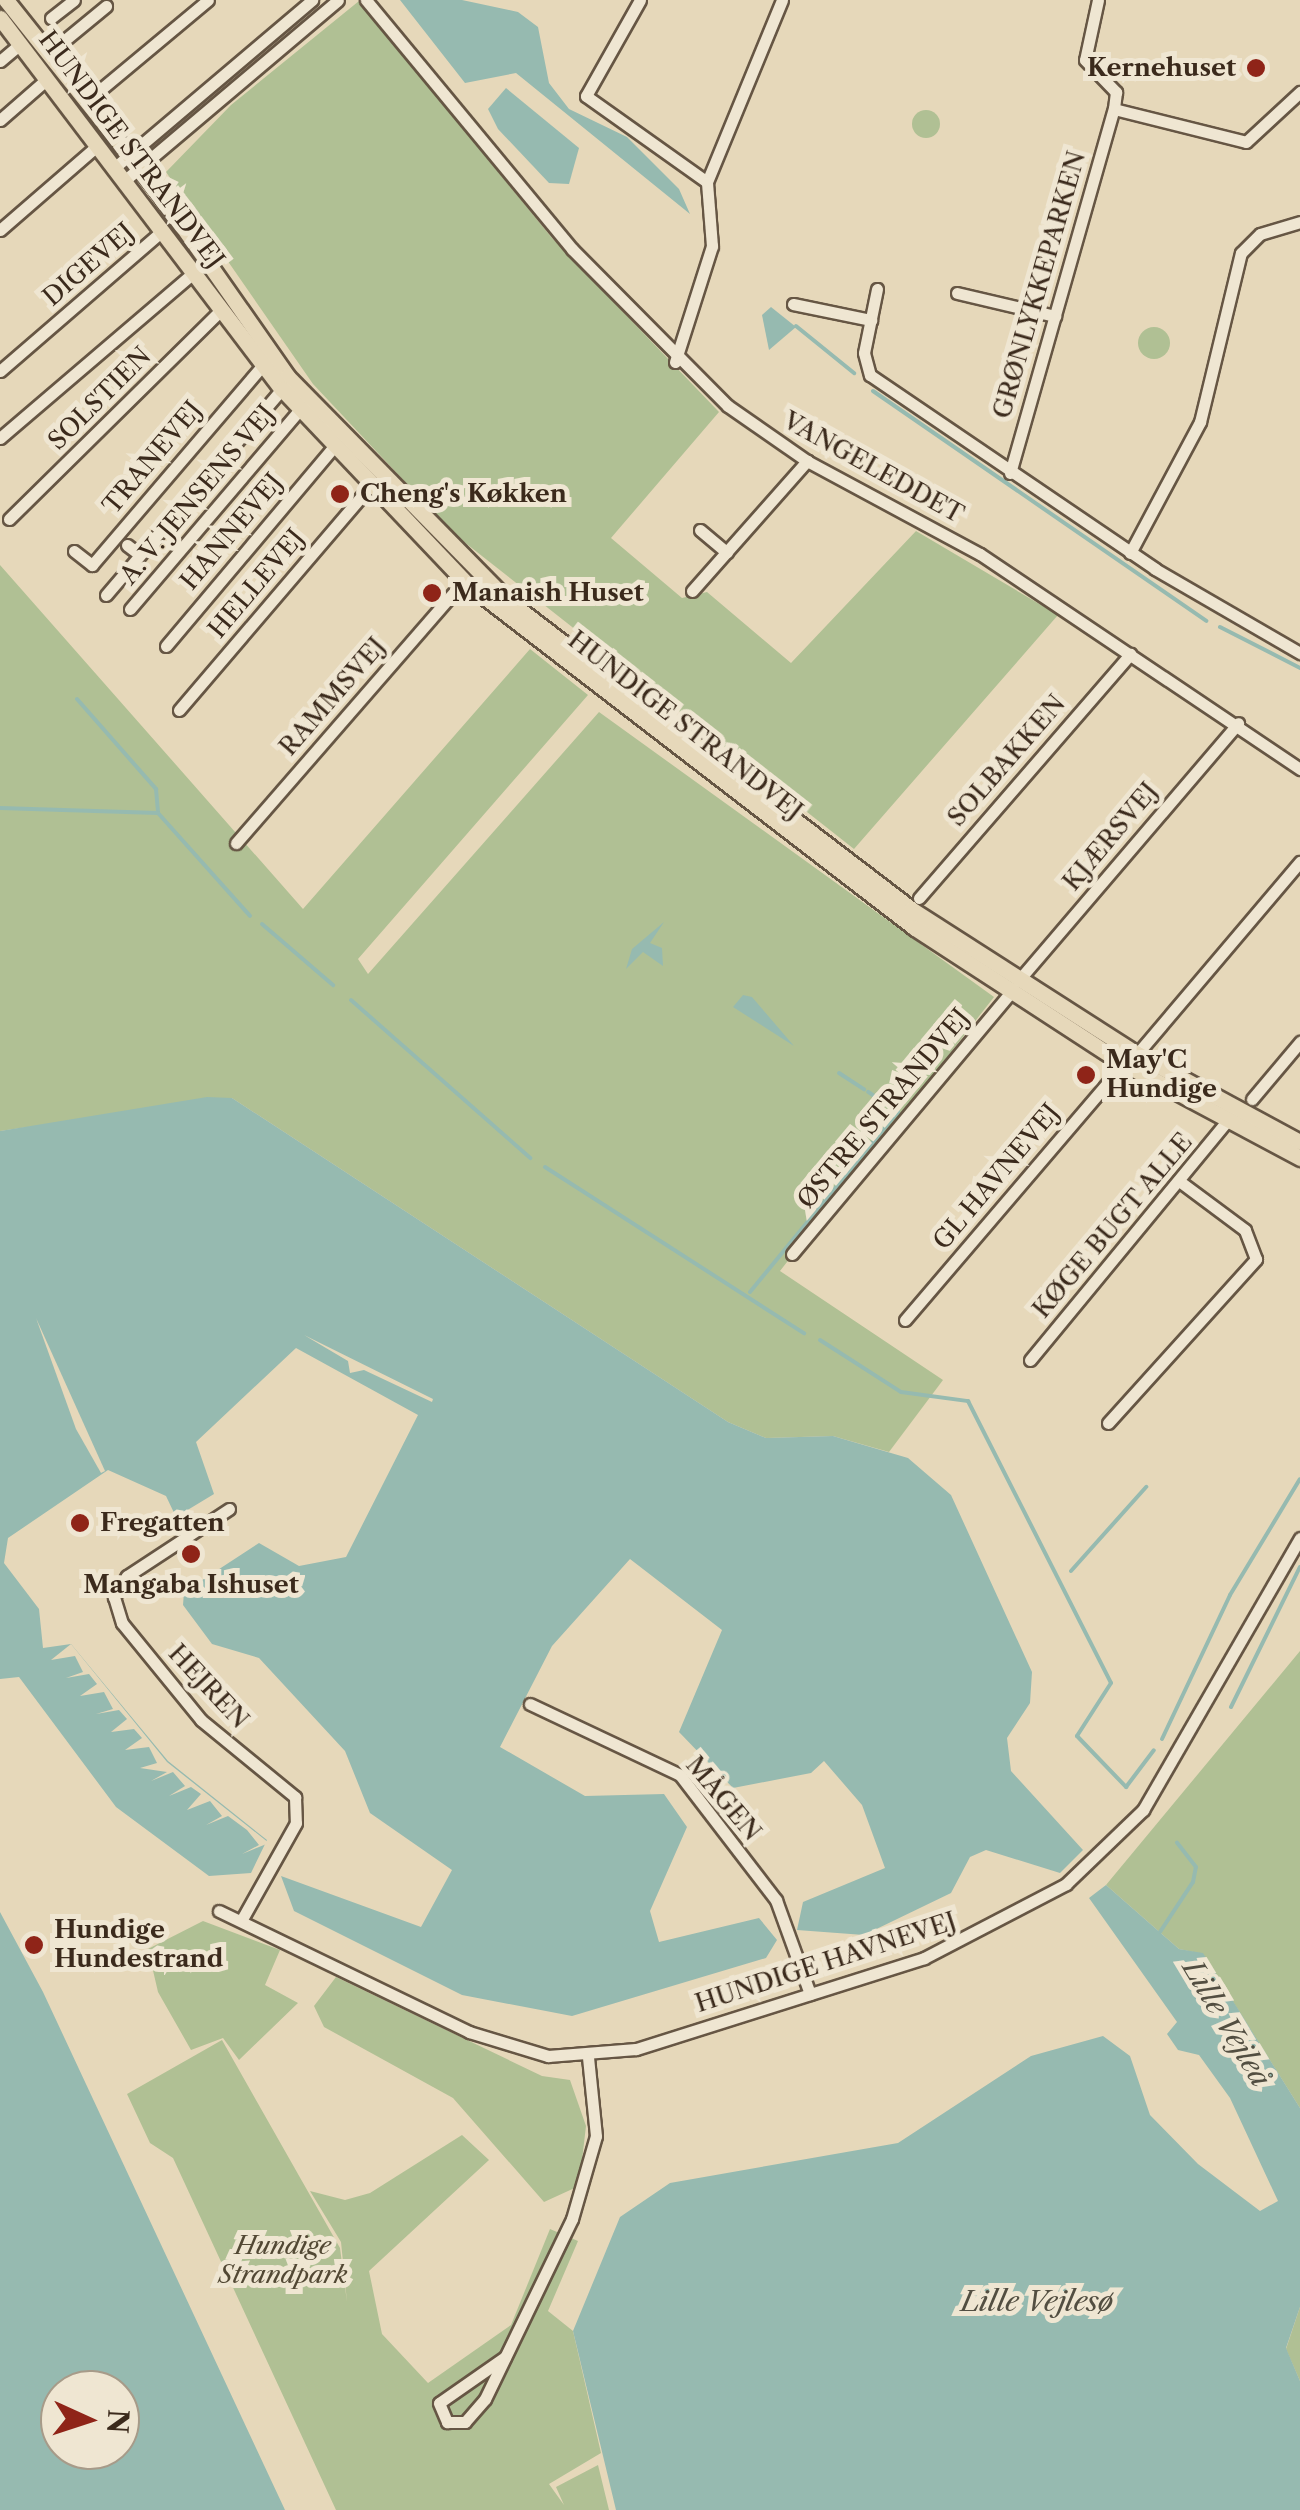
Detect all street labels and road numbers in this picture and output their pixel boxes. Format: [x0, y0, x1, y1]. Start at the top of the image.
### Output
street label: HUNDIGE STRANDVEJ [32, 25, 230, 275]
street label: GRØNLYKKEPARKEN [987, 148, 1093, 422]
street label: DIGEVEJ [37, 217, 141, 313]
street label: SOLSTIEN [42, 341, 158, 457]
street label: TRANEVEJ [97, 396, 209, 520]
street label: A. V. JENSENS VEJ [114, 398, 282, 592]
street label: VANGELEDDET [777, 406, 969, 530]
street label: HANNEVEJ [175, 468, 289, 596]
street label: HELLEVEJ [203, 523, 311, 645]
street label: HUNDIGE STRANDVEJ [562, 625, 808, 827]
street label: RAMMSVEJ [274, 632, 392, 762]
street label: SOLBAKKEN [942, 689, 1072, 833]
street label: KJÆRSVEJ [1057, 777, 1165, 897]
street label: ØSTRE STRANDVEJ [792, 1003, 976, 1215]
street label: GL HAVNEVEJ [927, 1098, 1067, 1256]
street label: KØGE BUGT ALLE [1026, 1127, 1200, 1325]
street label: HEJREN [162, 1639, 254, 1735]
street label: MÅGEN [679, 1751, 767, 1847]
street label: HUNDIGE HAVNEVEJ [692, 1907, 960, 2019]

